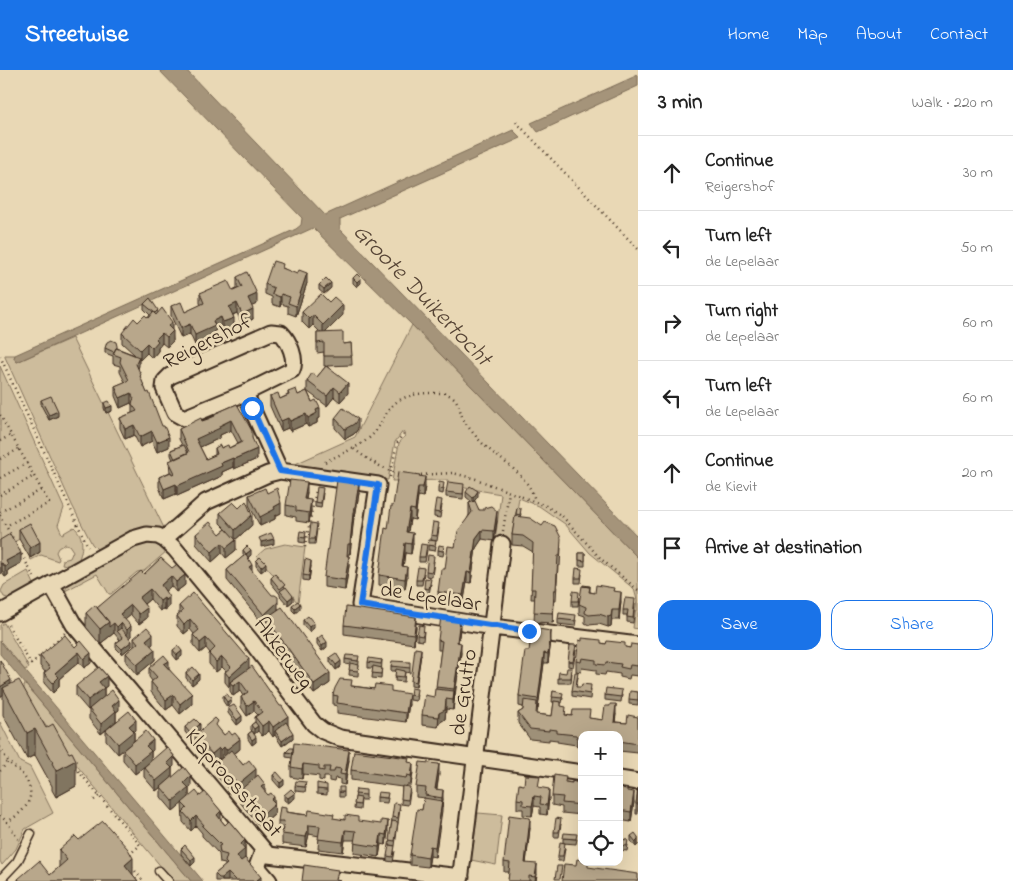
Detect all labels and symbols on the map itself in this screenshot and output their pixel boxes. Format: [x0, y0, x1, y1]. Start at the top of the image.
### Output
water label: Groote Duikertocht [344, 216, 500, 377]
street label: Reigershof [158, 306, 259, 380]
route start [241, 397, 264, 420]
street label: de Lepelaar [378, 574, 483, 622]
street label: Akkerweg [244, 611, 321, 698]
route end [518, 620, 541, 643]
street label: de Grutto [443, 647, 487, 738]
street label: Klaproosstraat [176, 722, 290, 846]

